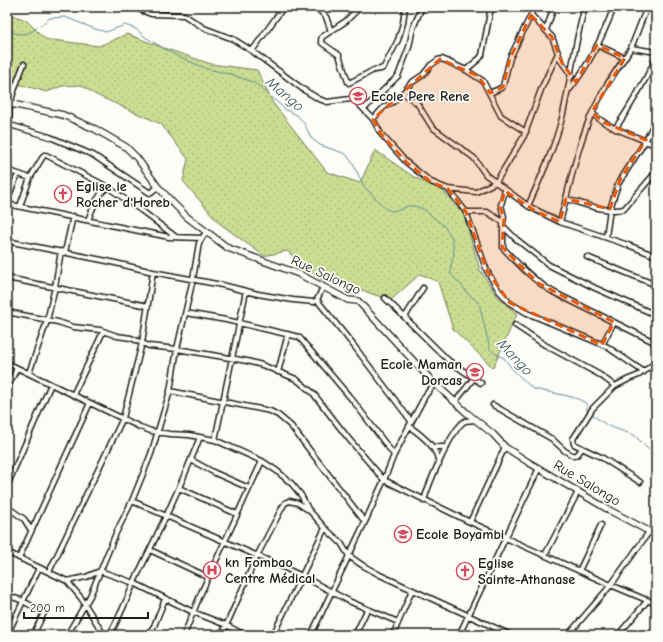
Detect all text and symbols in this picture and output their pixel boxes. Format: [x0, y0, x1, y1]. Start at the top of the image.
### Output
water label: Mango [261, 72, 308, 115]
school or university icon: Ecole Pere Rene [348, 86, 368, 106]
place label: Ecole Pere Rene [371, 88, 470, 105]
place label: Eglise le Rocher d'Horeb [76, 178, 170, 211]
church icon: Eglise le Rocher d'Horeb [53, 184, 73, 204]
street label: Rue Salongo [288, 251, 364, 299]
water label: Mango [493, 334, 537, 379]
place label: Ecole Maman Dorcas [380, 356, 462, 389]
school or university icon: Ecole Maman Dorcas [465, 362, 485, 382]
street label: Rue Salongo [550, 456, 624, 510]
school or university icon: Ecole Boyambi [393, 524, 413, 544]
place label: Ecole Boyambi [416, 526, 504, 543]
place label: kn Fombao Centre Médical [225, 554, 315, 587]
place label: Eglise Sainte-Athanase [478, 555, 575, 588]
hospital icon: kn Fombao Centre Médical [202, 560, 222, 580]
church icon: Eglise Sainte-Athanase [455, 561, 475, 581]
scale bar [24, 594, 148, 620]
text: 200 m [30, 601, 65, 615]

